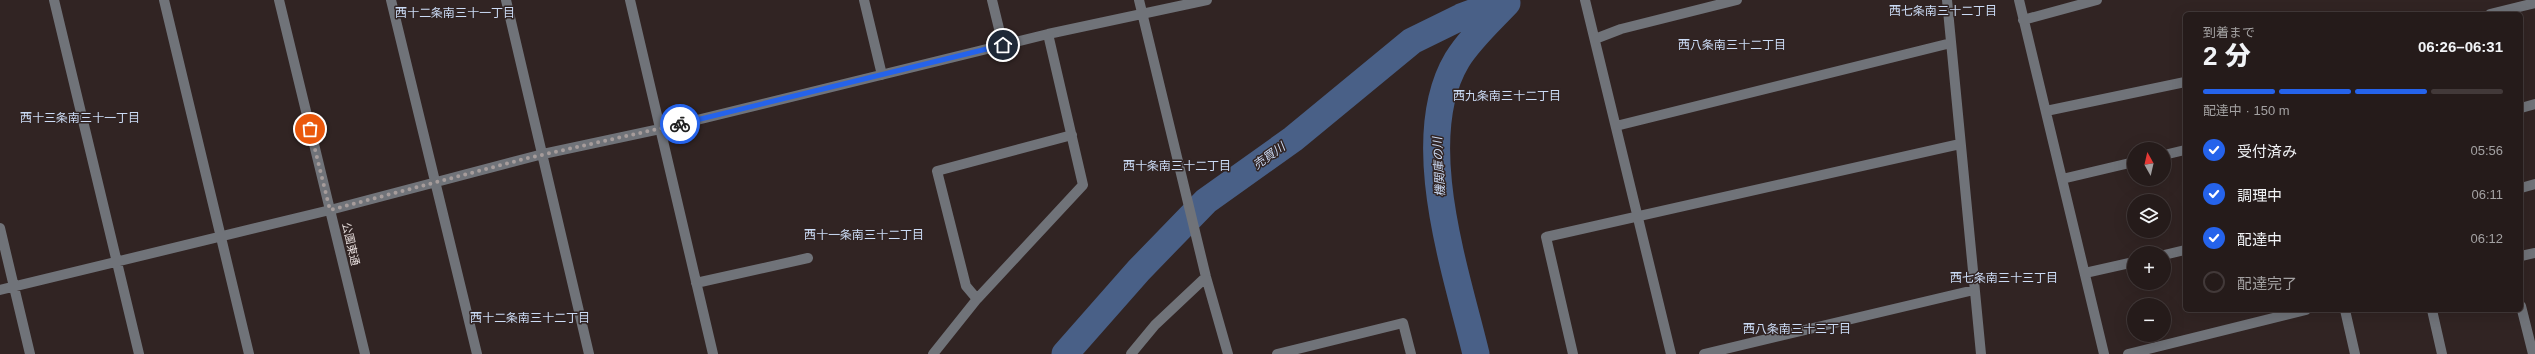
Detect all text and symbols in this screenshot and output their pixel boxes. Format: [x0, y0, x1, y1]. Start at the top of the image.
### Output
district label: 西七条南三十二丁目 [1889, 4, 1997, 18]
district label: 西十二条南三十一丁目 [395, 6, 515, 20]
text: 到着まで [2203, 25, 2255, 40]
pin [986, 28, 1020, 62]
icon: home [992, 34, 1014, 56]
district label: 西八条南三十二丁目 [1678, 38, 1786, 52]
text: 06:26–06:31 [2418, 38, 2503, 55]
text: 2 分 [2203, 41, 2251, 71]
district label: 西九条南三十二丁目 [1453, 89, 1561, 103]
text: 配達中 · 150 m [2203, 103, 2290, 118]
courier [660, 104, 700, 144]
district label: 西十三条南三十一丁目 [20, 111, 140, 125]
pin [293, 112, 327, 146]
icon: bike [669, 113, 691, 135]
icon: bag [299, 118, 321, 140]
water label: 機関庫の川 [1430, 135, 1448, 197]
water label: 売買川 [1250, 139, 1289, 172]
icon: check [2203, 139, 2225, 161]
north arrow [2127, 142, 2171, 186]
map controls [2127, 142, 2171, 342]
text: 受付済み [2237, 143, 2297, 160]
text: 05:56 [2470, 143, 2503, 158]
district label: 西十条南三十二丁目 [1123, 159, 1231, 173]
icon: check [2203, 183, 2225, 205]
text: 調理中 [2237, 187, 2282, 204]
text: 06:11 [2471, 187, 2503, 202]
button: layers [2127, 194, 2171, 238]
street label: 公園東通 [340, 221, 362, 267]
icon: check [2203, 227, 2225, 249]
district label: 西十一条南三十二丁目 [804, 228, 924, 242]
text: 配達中 [2237, 231, 2282, 248]
text: 06:12 [2470, 231, 2503, 246]
button: + [2127, 246, 2171, 290]
district label: 西七条南三十三丁目 [1950, 271, 2058, 285]
text: 配達完了 [2237, 275, 2297, 292]
button: − [2127, 298, 2171, 342]
district label: 西十二条南三十二丁目 [470, 311, 590, 325]
district label: 西八条南三十三丁目 [1743, 322, 1851, 336]

